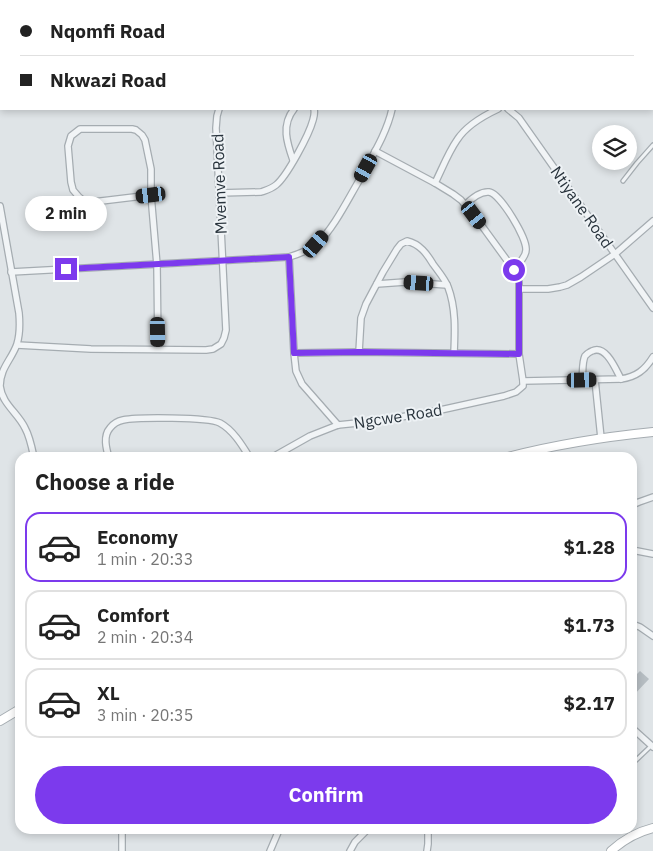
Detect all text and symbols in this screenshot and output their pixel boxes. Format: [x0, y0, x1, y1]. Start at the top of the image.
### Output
text: Nqomfi Road [50, 19, 165, 43]
text: Nkwazi Road [50, 68, 167, 92]
map controls [592, 125, 637, 170]
button: layers [592, 125, 637, 170]
street label: Mvemve Road [207, 133, 231, 235]
car [352, 151, 379, 185]
street label: Ntiyane Road [546, 162, 618, 252]
car [135, 186, 166, 204]
callout: 2 min [25, 196, 107, 232]
car [458, 199, 489, 231]
text: 2 min [45, 203, 87, 223]
car [300, 228, 331, 260]
route end [55, 258, 77, 280]
route start [503, 259, 525, 281]
car [403, 274, 434, 292]
car [150, 317, 165, 347]
car [566, 372, 597, 388]
street label: Ngcwe Road [352, 399, 444, 433]
text: Choose a ride [35, 467, 175, 496]
icon: car [37, 525, 82, 570]
text: Economy [97, 525, 178, 549]
text: $1.28 [563, 535, 615, 559]
text: 1 min · 20:33 [97, 549, 193, 569]
icon: car [37, 603, 82, 648]
text: Comfort [97, 603, 170, 627]
text: $1.73 [563, 613, 615, 637]
text: 2 min · 20:34 [97, 627, 193, 647]
icon: car [37, 681, 82, 726]
text: XL [97, 681, 120, 705]
text: $2.17 [563, 691, 615, 715]
text: 3 min · 20:35 [97, 705, 193, 725]
button: Confirm [35, 766, 617, 824]

